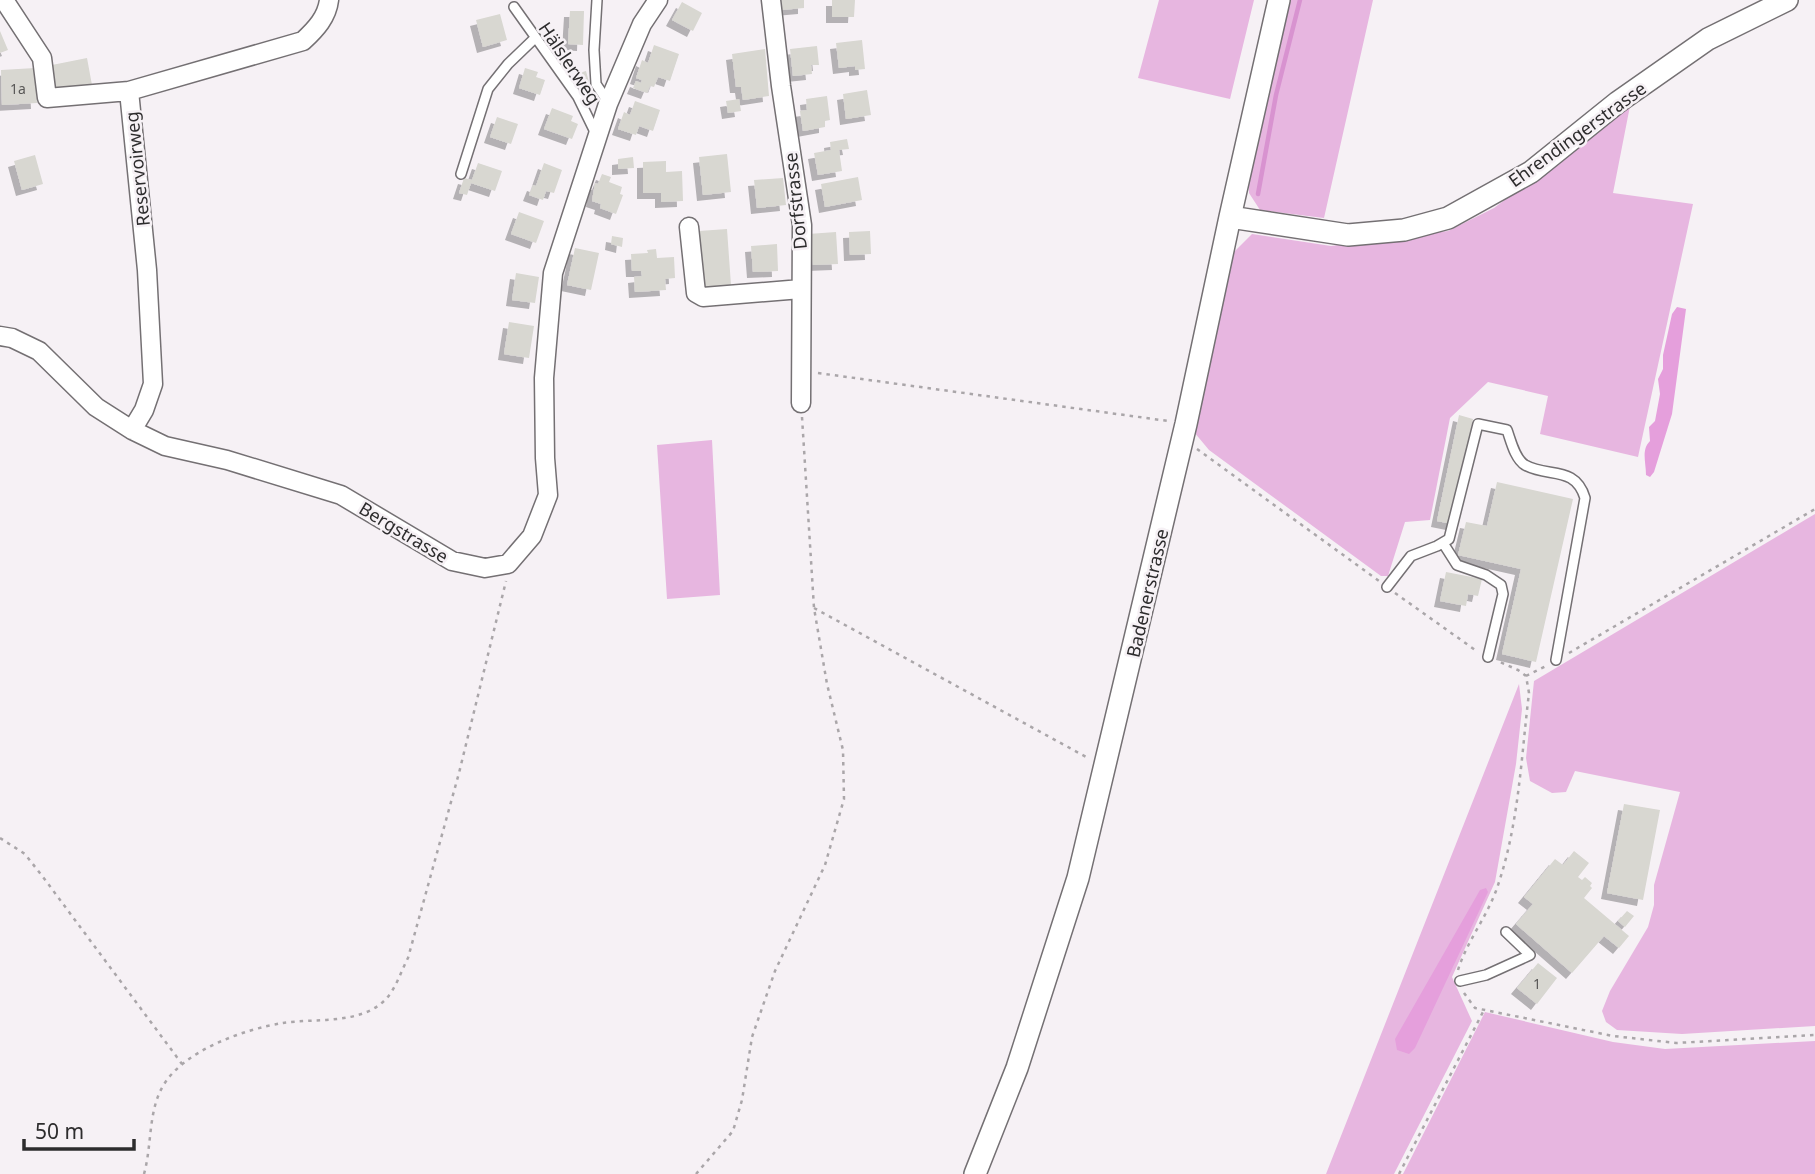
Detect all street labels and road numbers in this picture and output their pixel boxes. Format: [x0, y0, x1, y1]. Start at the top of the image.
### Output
street label: Hälslerweg [534, 17, 606, 109]
street label: Ehrendingerstrasse [1503, 76, 1651, 192]
street label: Reservoirweg [119, 111, 155, 227]
street label: Dorfstrasse [778, 151, 812, 251]
street label: Bergstrasse [355, 496, 453, 568]
street label: Badenerstrasse [1121, 526, 1173, 660]

